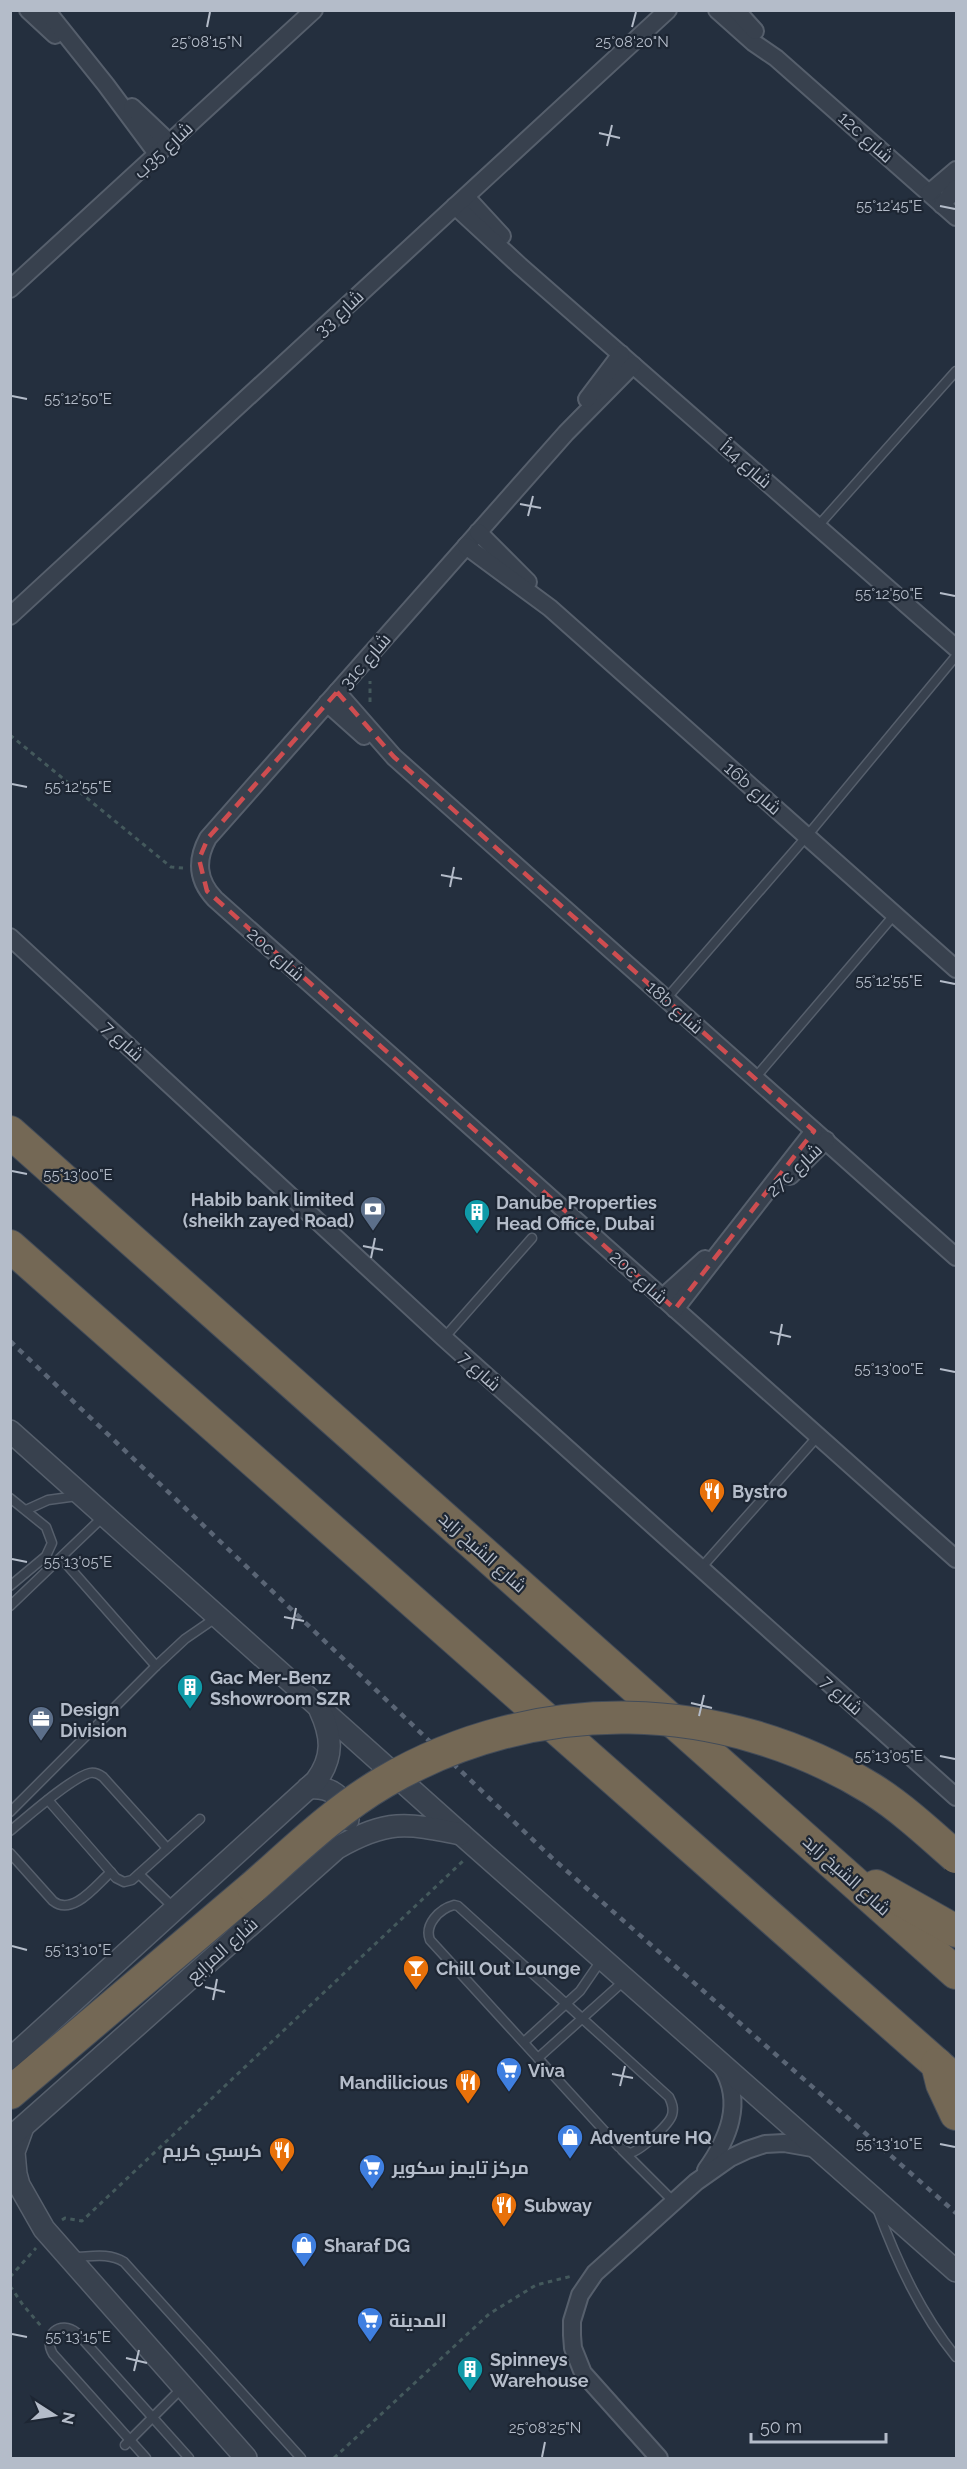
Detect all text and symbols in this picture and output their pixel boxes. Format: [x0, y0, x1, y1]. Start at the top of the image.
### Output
text: 25°08'15"N [171, 33, 243, 51]
text: 25°08'20"N [595, 33, 669, 51]
street label: 12c شارع [833, 107, 898, 169]
street label: شارع 35ب [129, 117, 198, 184]
text: 55°12'45"E [856, 197, 922, 215]
street label: شارع 33 [310, 285, 369, 342]
text: 55°12'50"E [44, 390, 112, 408]
street label: شارع 14أ [714, 436, 776, 494]
text: 55°12'50"E [855, 585, 923, 603]
street label: 31c شارع [335, 629, 396, 694]
street label: 16b شارع [719, 757, 786, 820]
text: 55°12'55"E [44, 778, 112, 796]
street label: 20c شارع [242, 923, 309, 987]
text: 55°12'55"E [855, 972, 923, 990]
street label: 18b شارع [641, 976, 708, 1039]
street label: شارع 7 [97, 1017, 148, 1067]
street label: 27c شارع [762, 1139, 828, 1202]
text: 55°13'00"E [43, 1166, 113, 1184]
place label: Habib bank limited (sheikh zayed Road) [183, 1189, 354, 1231]
place label: Danube Properties Head Office, Dubai [496, 1192, 657, 1234]
bank icon: Habib bank limited (sheikh zayed Road) [358, 1194, 388, 1232]
building icon: Danube Properties Head Office, Dubai [462, 1197, 492, 1235]
street label: 20c شارع [605, 1246, 672, 1310]
street label: شارع 7 [453, 1347, 505, 1397]
text: 55°13'00"E [854, 1360, 924, 1378]
restaurant icon: Bystro [697, 1476, 727, 1514]
place label: Bystro [732, 1481, 787, 1502]
street label: شارع الشيخ زايد [434, 1507, 531, 1598]
text: 55°13'05"E [44, 1553, 112, 1571]
place label: Gac Mer-Benz Sshowroom SZR [210, 1667, 350, 1709]
street label: شارع 7 [815, 1671, 867, 1721]
building icon: Gac Mer-Benz Sshowroom SZR [175, 1672, 205, 1710]
place label: Design Division [60, 1699, 127, 1741]
office icon: Design Division [26, 1704, 56, 1742]
text: 55°13'05"E [855, 1747, 923, 1765]
street label: شارع الشيخ زايد [798, 1830, 895, 1921]
street label: شارع المرابع [182, 1913, 263, 1989]
text: 55°13'10"E [45, 1941, 111, 1959]
bar icon: Chill Out Lounge [401, 1953, 431, 1991]
place label: Chill Out Lounge [436, 1958, 581, 1979]
supermarket icon: Viva [494, 2055, 524, 2093]
place label: Viva [528, 2060, 565, 2081]
restaurant icon: Mandilicious [453, 2067, 483, 2105]
place label: Mandilicious [339, 2072, 448, 2093]
shop icon: Adventure HQ [555, 2122, 585, 2160]
place label: Adventure HQ [590, 2127, 712, 2148]
restaurant icon: كرسبي كريم [267, 2135, 297, 2173]
text: 55°13'10"E [856, 2135, 922, 2153]
place label: كرسبي كريم [162, 2140, 262, 2166]
supermarket icon: مركز تايمز سكوير [357, 2152, 387, 2190]
place label: مركز تايمز سكوير [391, 2157, 529, 2179]
restaurant icon: Subway [489, 2190, 519, 2228]
place label: Subway [524, 2195, 592, 2216]
shop icon: Sharaf DG [289, 2230, 319, 2268]
place label: Sharaf DG [324, 2235, 410, 2256]
supermarket icon: المدينة [355, 2305, 385, 2343]
place label: المدينة [389, 2310, 447, 2331]
text: 55°13'15"E [45, 2328, 111, 2346]
place label: Spinneys Warehouse [490, 2349, 589, 2391]
building icon: Spinneys Warehouse [455, 2354, 485, 2392]
north arrow [24, 2385, 84, 2445]
scale bar [751, 2406, 886, 2444]
text: N [58, 2410, 79, 2426]
text: 50 m [760, 2416, 802, 2437]
text: 25°08'25"N [509, 2419, 581, 2437]

